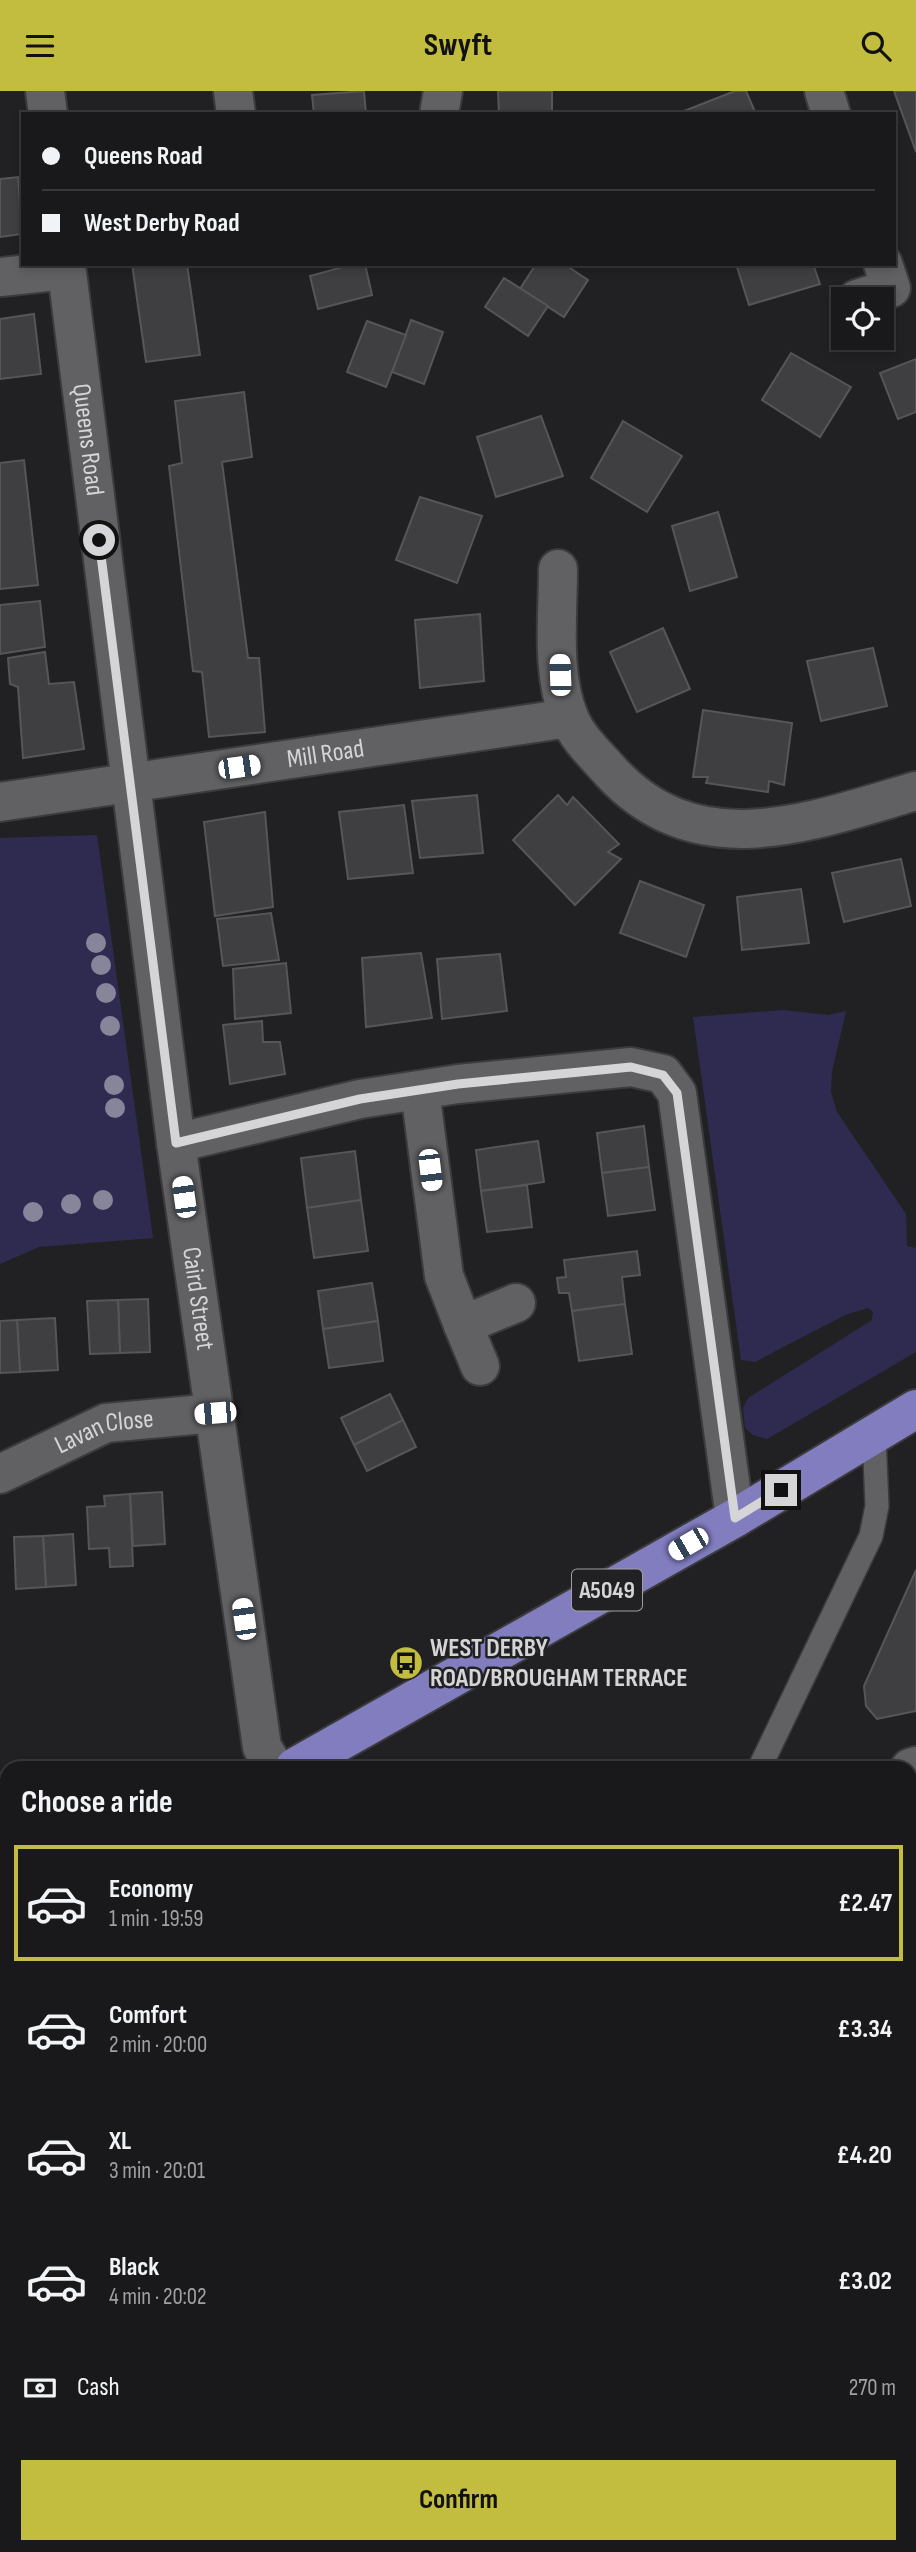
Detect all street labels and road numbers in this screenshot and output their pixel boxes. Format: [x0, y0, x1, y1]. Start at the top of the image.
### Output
street label: Queens Road [66, 382, 110, 497]
street label: Mill Road [285, 733, 366, 775]
street label: Caird Street [175, 1245, 221, 1352]
street label: Lavan Close [50, 1403, 155, 1461]
road number: A5049 [572, 1569, 642, 1611]

